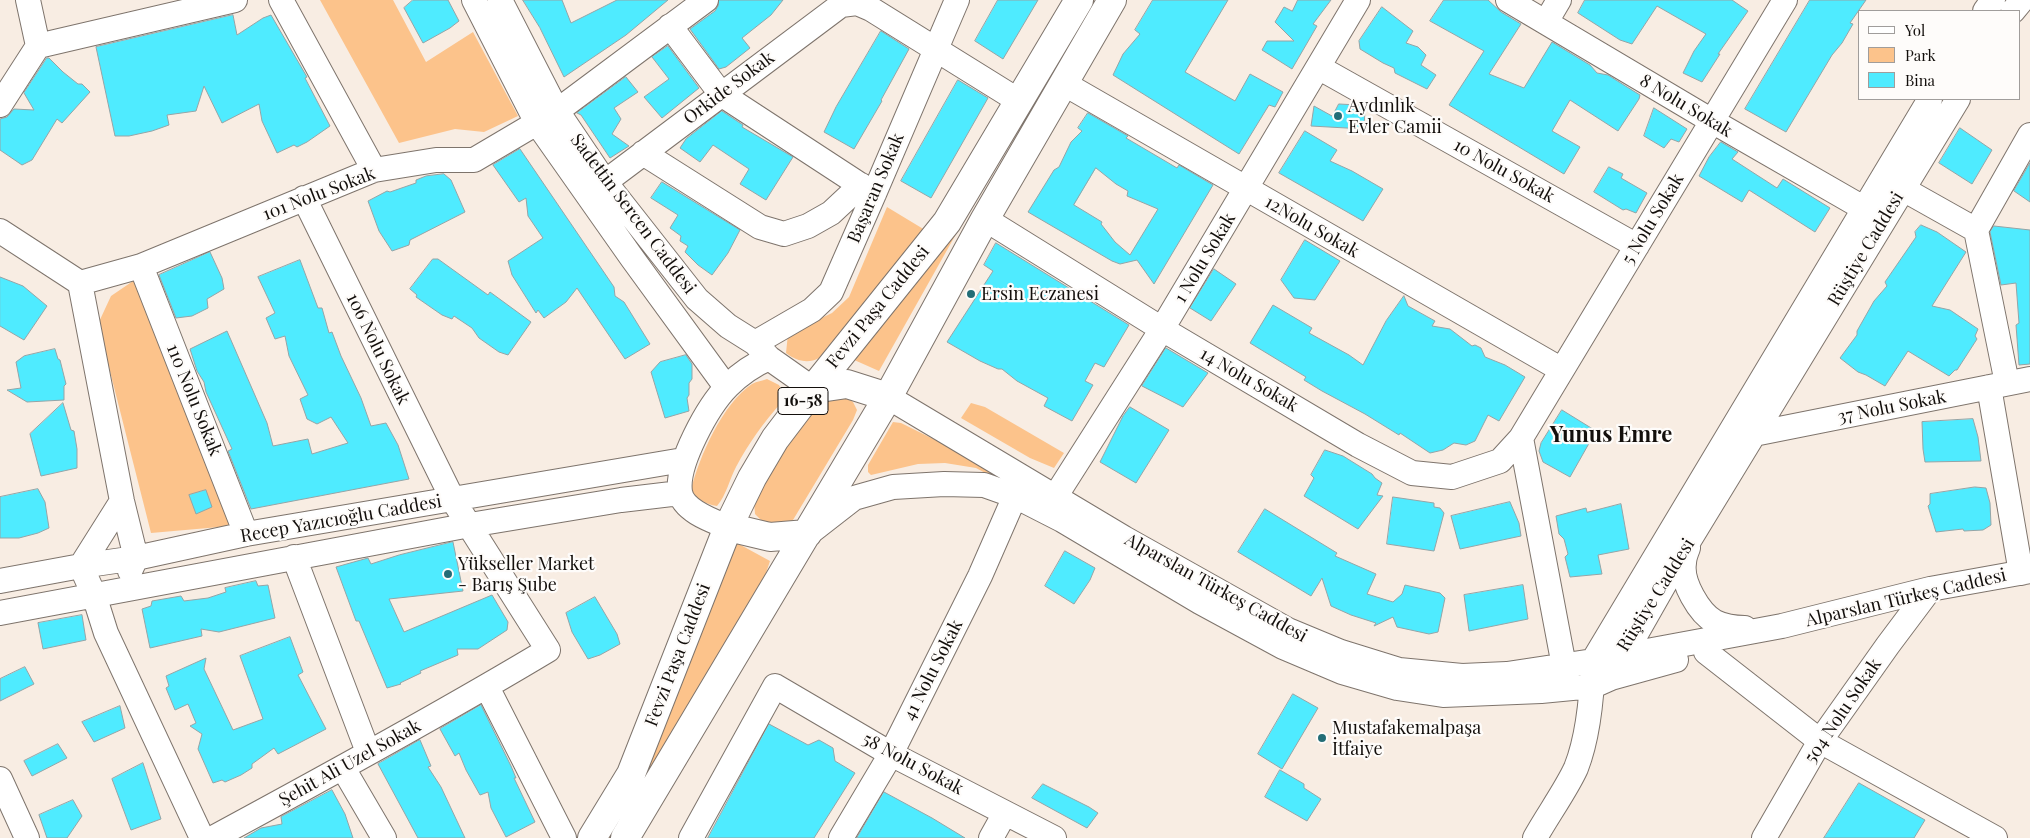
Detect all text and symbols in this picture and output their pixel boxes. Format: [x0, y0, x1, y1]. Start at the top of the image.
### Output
legend [1858, 10, 2020, 100]
text: Yol [1905, 20, 1925, 40]
text: Park [1905, 45, 1936, 65]
street label: Orkide Sokak [679, 47, 779, 129]
street label: 8 Nolu Sokak [1636, 70, 1736, 142]
text: Bina [1905, 70, 1935, 90]
place label: Aydınlık Evler Camii [1348, 95, 1442, 138]
marker: Aydınlık Evler Camii [1332, 110, 1344, 122]
street label: Sadettin Sercen Caddesi [566, 130, 700, 298]
street label: Başaran Sokak [843, 130, 909, 246]
street label: 10 Nolu Sokak [1450, 134, 1558, 208]
street label: 101 Nolu Sokak [260, 163, 378, 225]
street label: 5 Nolu Sokak [1617, 170, 1689, 268]
street label: Rüştiye Caddesi [1824, 188, 1908, 310]
street label: 12Nolu Sokak [1261, 191, 1363, 263]
street label: 1 Nolu Sokak [1170, 209, 1240, 307]
street label: Fevzi Paşa Caddesi [822, 241, 934, 373]
place label: Ersin Eczanesi [981, 283, 1099, 305]
marker: Ersin Eczanesi [965, 288, 977, 300]
street label: 106 Nolu Sokak [342, 290, 414, 408]
street label: 110 Nolu Sokak [162, 341, 226, 459]
street label: 14 Nolu Sokak [1196, 343, 1302, 417]
street label: 37 Nolu Sokak [1836, 386, 1948, 428]
road number: 16-58 [778, 388, 828, 414]
district label: Yunus Emre [1550, 422, 1672, 448]
street label: Recep Yazıcıoğlu Caddesi [239, 491, 443, 547]
street label: Alparslan Türkeş Caddesi [1121, 529, 1311, 647]
street label: Rüştiye Caddesi [1613, 535, 1699, 655]
place label: Yükseller Market - Barış Şube [458, 553, 594, 596]
street label: Alparslan Türkeş Caddesi [1804, 564, 2008, 632]
marker: Yükseller Market - Barış Şube [442, 568, 454, 580]
street label: Fevzi Paşa Caddesi [641, 580, 715, 730]
street label: 41 Nolu Sokak [898, 616, 968, 724]
street label: 504 Nolu Sokak [1800, 654, 1886, 768]
street label: Şehit Ali Uzel Sokak [275, 715, 425, 811]
place label: Mustafakemalpaşa İtfaiye [1332, 717, 1481, 760]
street label: 58 Nolu Sokak [859, 728, 967, 800]
marker: Mustafakemalpaşa İtfaiye [1316, 732, 1328, 744]

